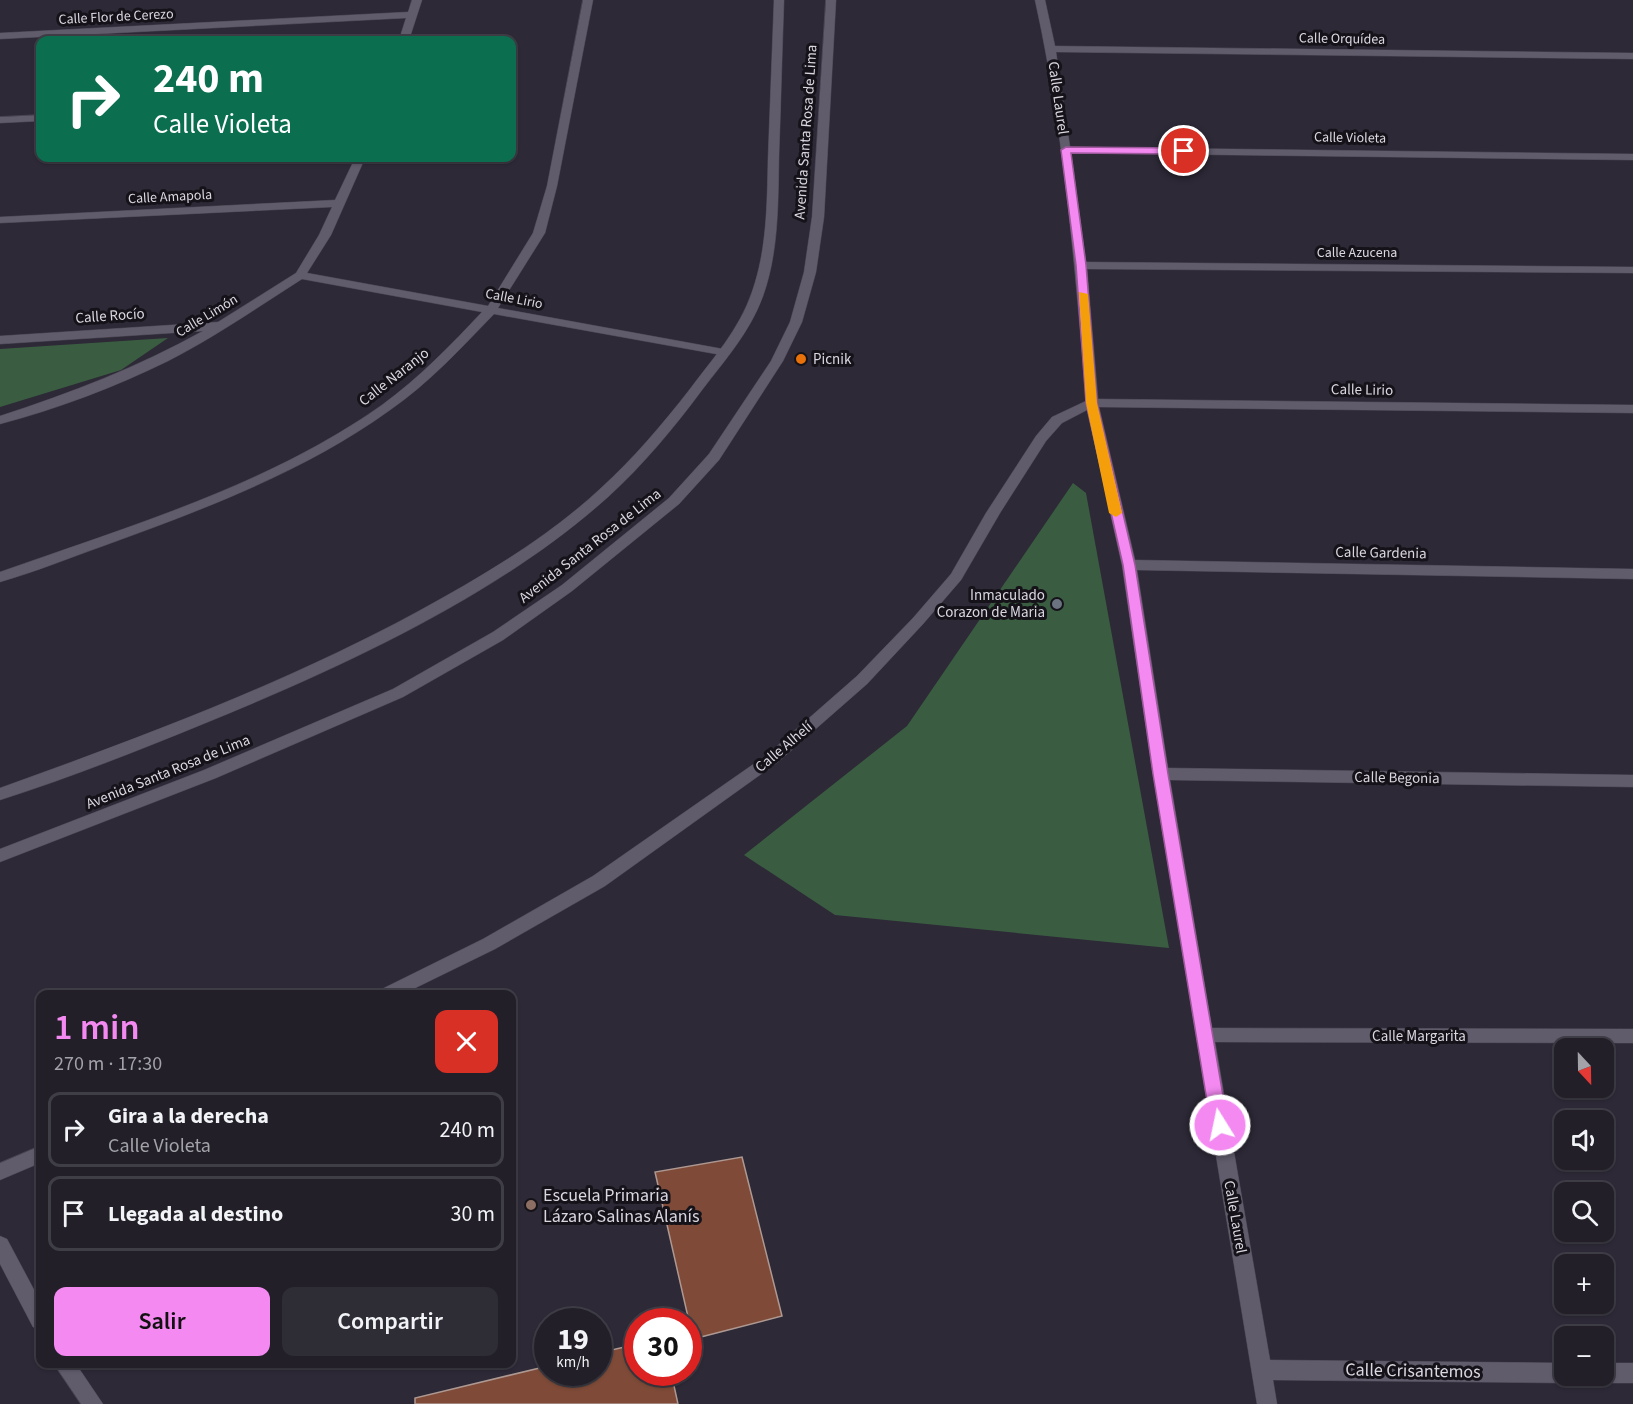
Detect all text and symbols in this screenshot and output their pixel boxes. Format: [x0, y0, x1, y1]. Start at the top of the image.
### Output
street label: Calle Flor de Cerezo [58, 4, 174, 30]
street label: Calle Orquídea [1299, 28, 1385, 50]
street label: Avenida Santa Rosa de Lima [789, 44, 823, 220]
text: 240 m [153, 49, 264, 109]
icon: right [54, 60, 132, 138]
street label: Calle Laurel [1042, 60, 1074, 136]
text: Calle Violeta [153, 105, 292, 144]
pin [1158, 125, 1209, 176]
street label: Calle Violeta [1314, 127, 1386, 149]
icon: arrive [1167, 134, 1200, 167]
street label: Calle Amapola [127, 185, 213, 209]
street label: Calle Azucena [1317, 243, 1397, 263]
street label: Calle Lirio [484, 284, 544, 314]
street label: Calle Limón [172, 290, 242, 342]
street label: Calle Rocío [75, 303, 145, 329]
street label: Calle Naranjo [354, 343, 434, 411]
place label: Picnik [813, 349, 852, 370]
marker: Picnik [794, 352, 808, 366]
street label: Calle Lirio [1331, 379, 1393, 401]
street label: Avenida Santa Rosa de Lima [514, 484, 666, 608]
street label: Calle Gardenia [1335, 542, 1427, 564]
place label: Inmaculado Corazon de Maria [937, 585, 1045, 623]
marker: Inmaculado Corazon de Maria [1050, 597, 1064, 611]
street label: Calle Alhelí [751, 716, 818, 777]
street label: Avenida Santa Rosa de Lima [83, 729, 253, 815]
street label: Calle Begonia [1354, 767, 1440, 789]
text: 1 min [54, 1002, 140, 1053]
button: close [435, 1010, 498, 1073]
street label: Calle Margarita [1372, 1026, 1466, 1047]
north arrow [1554, 1038, 1614, 1098]
map controls [1554, 1038, 1614, 1386]
text: 270 m · 17:30 [54, 1050, 162, 1078]
position arrow [1188, 1093, 1252, 1157]
text: Gira a la derecha [108, 1100, 269, 1132]
button: sound [1554, 1110, 1614, 1170]
icon: right [57, 1113, 90, 1146]
text: 240 m [440, 1114, 495, 1146]
text: Calle Violeta [108, 1132, 211, 1160]
street label: Calle Laurel [1218, 1179, 1252, 1255]
button: search [1554, 1182, 1614, 1242]
place label: Escuela Primaria Lázaro Salinas Alanís [543, 1183, 700, 1229]
icon: arrive [57, 1197, 90, 1230]
text: Llegada al destino [108, 1198, 283, 1230]
text: 30 m [450, 1198, 495, 1230]
marker: Escuela Primaria Lázaro Salinas Alanís [524, 1198, 538, 1212]
button: + [1554, 1254, 1614, 1314]
button: Salir [54, 1287, 270, 1356]
button: Compartir [282, 1287, 498, 1356]
speed limit sign: 30 [624, 1308, 702, 1386]
text: 19 [557, 1318, 589, 1361]
button: − [1554, 1326, 1614, 1386]
text: km/h [556, 1352, 590, 1373]
street label: Calle Crisantemos [1345, 1357, 1481, 1385]

